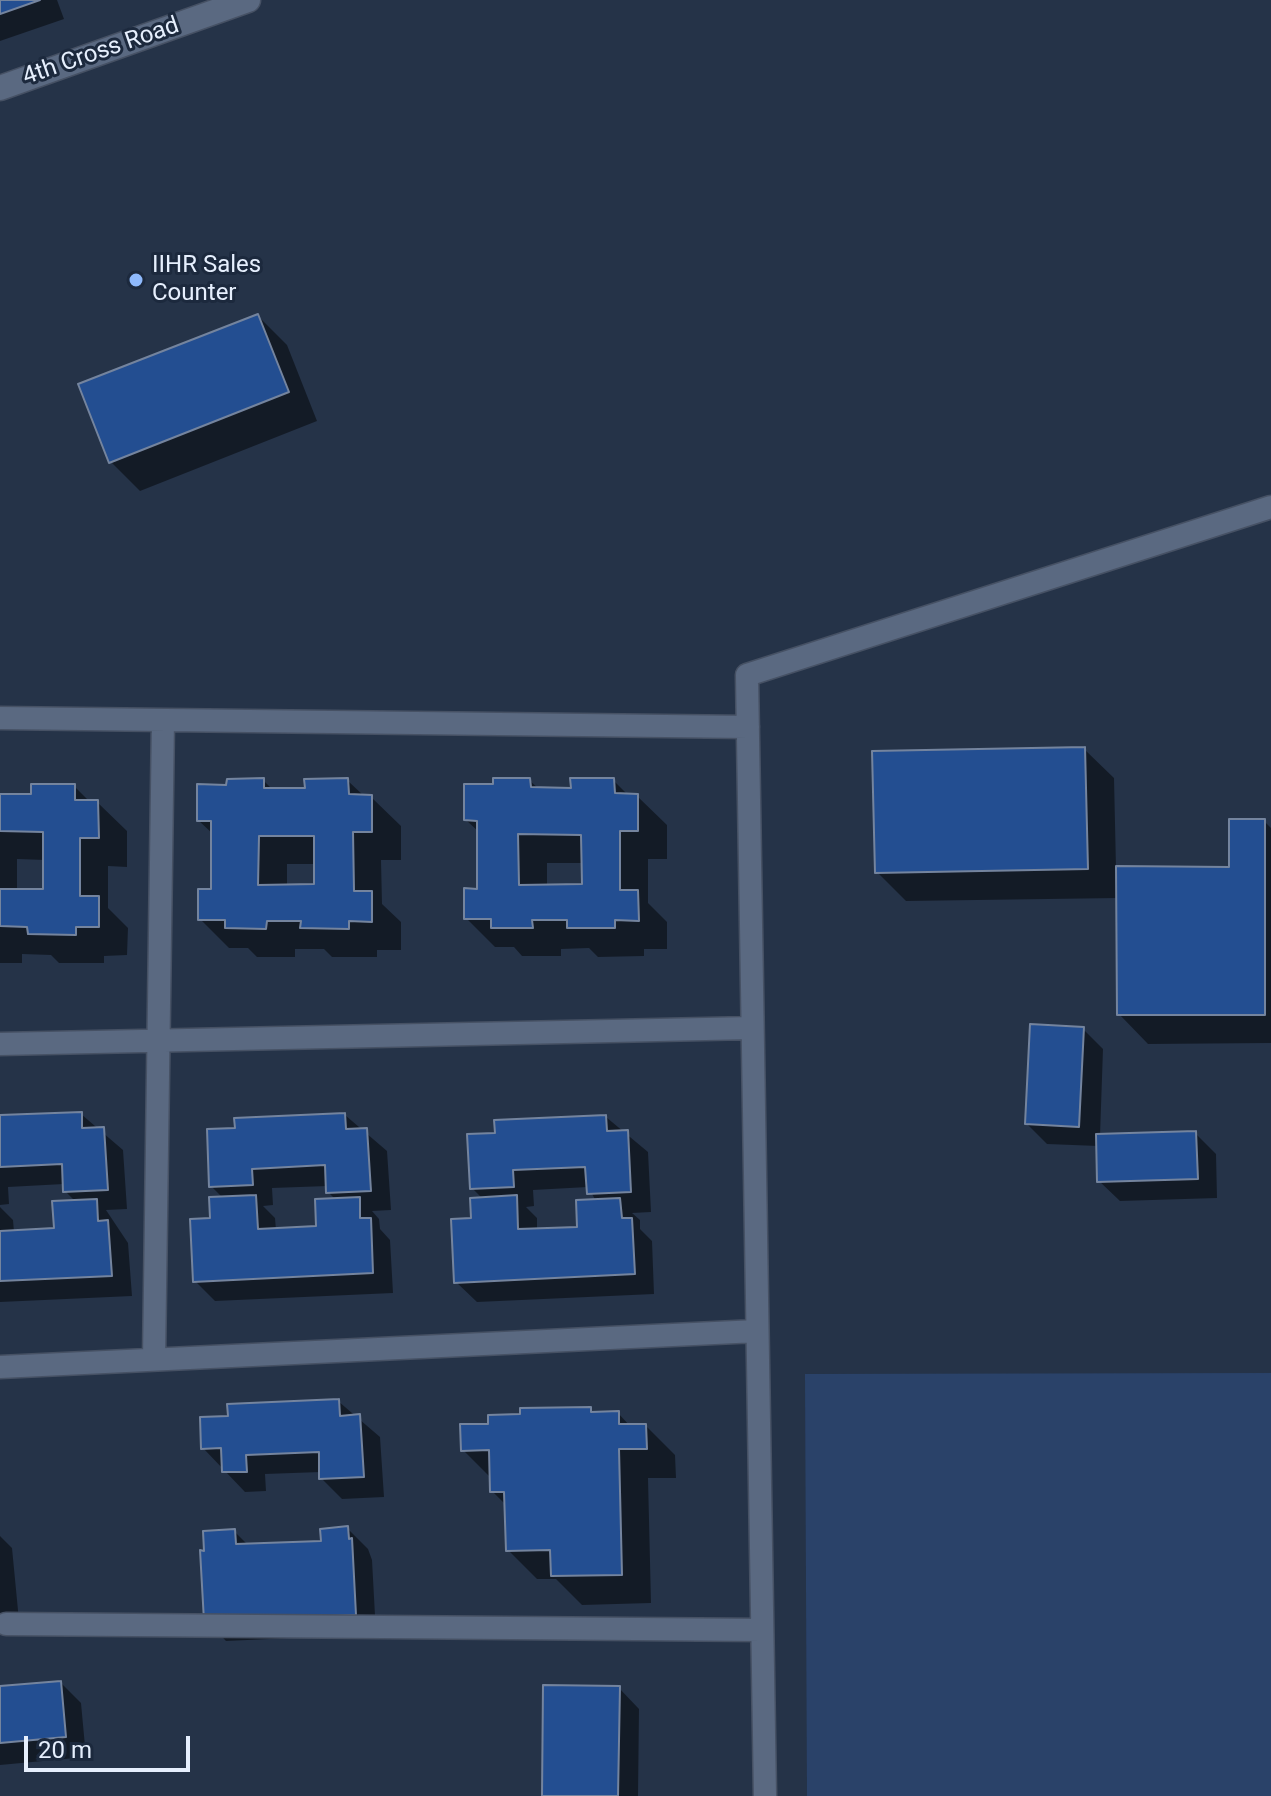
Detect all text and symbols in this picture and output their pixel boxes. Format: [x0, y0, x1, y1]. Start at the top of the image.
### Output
street label: 4th Cross Road [19, 12, 183, 92]
place label: IIHR Sales Counter [152, 252, 261, 308]
marker: IIHR Sales Counter [127, 271, 145, 289]
scale bar [28, 1720, 194, 1770]
text: 20 m [38, 1736, 92, 1764]

